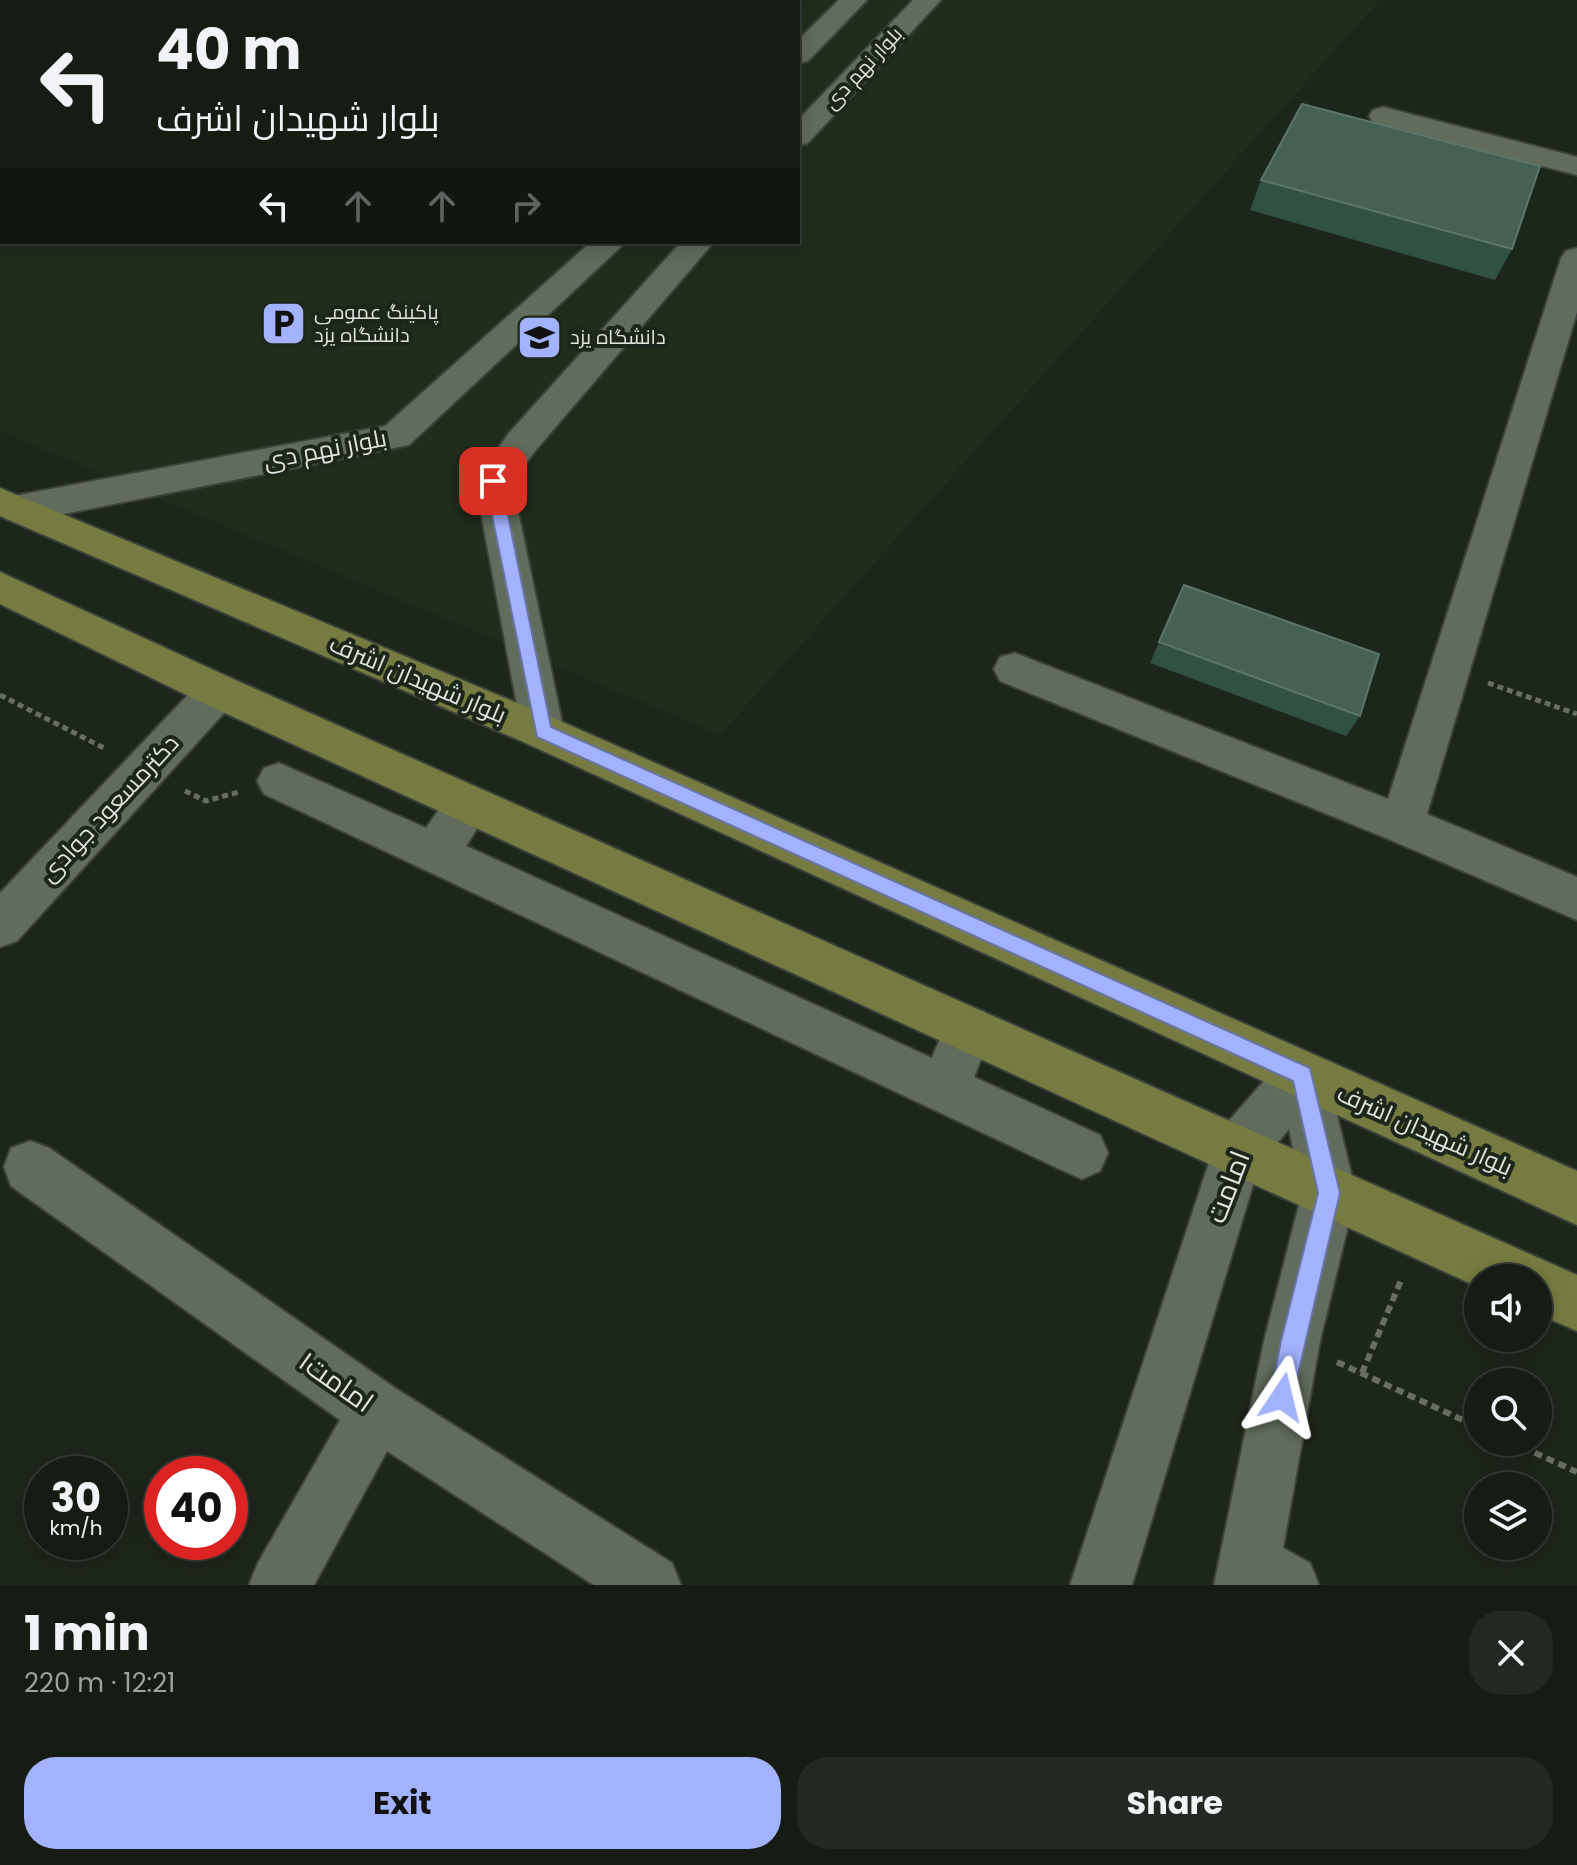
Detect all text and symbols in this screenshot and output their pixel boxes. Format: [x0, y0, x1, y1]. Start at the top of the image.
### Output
text: 40 m [156, 10, 302, 89]
street label: بلوار نهم دی [817, 21, 909, 115]
icon: left [24, 32, 128, 136]
text: بلوار شهیدان اشرف [156, 93, 440, 144]
icon: left [252, 184, 296, 228]
icon: ahead [336, 184, 380, 228]
icon: ahead [420, 184, 464, 228]
icon: right [504, 184, 548, 228]
place label: پاکینگ عمومی دانشگاه یزد [314, 298, 439, 349]
parking icon: پاکینگ عمومی دانشگاه یزد [259, 299, 307, 347]
school or university icon: دانشگاه یزد [515, 313, 563, 361]
place label: دانشگاه یزد [570, 323, 666, 351]
street label: بلوار نهم دی [261, 421, 389, 477]
pin [459, 447, 527, 515]
icon: arrive [471, 459, 515, 503]
street label: بلوار شهیدان اشرف [324, 627, 512, 731]
street label: دکترمسعود جوادی [32, 727, 186, 889]
street label: بلوار شهیدان اشرف [1332, 1076, 1518, 1184]
street label: امامت [1196, 1145, 1260, 1229]
map controls [1464, 1264, 1552, 1560]
button: sound [1464, 1264, 1552, 1352]
street label: امامت۱ [291, 1342, 381, 1422]
position arrow [1240, 1355, 1324, 1439]
button: search [1464, 1368, 1552, 1456]
speed limit sign: 40 [144, 1456, 248, 1560]
text: 30 [51, 1470, 101, 1526]
button: layers [1464, 1472, 1552, 1560]
text: km/h [49, 1514, 103, 1542]
text: 1 min [24, 1600, 150, 1667]
button: close [1469, 1611, 1553, 1695]
text: 220 m · 12:21 [24, 1665, 175, 1701]
button: Exit [24, 1757, 781, 1849]
button: Share [797, 1757, 1553, 1849]

